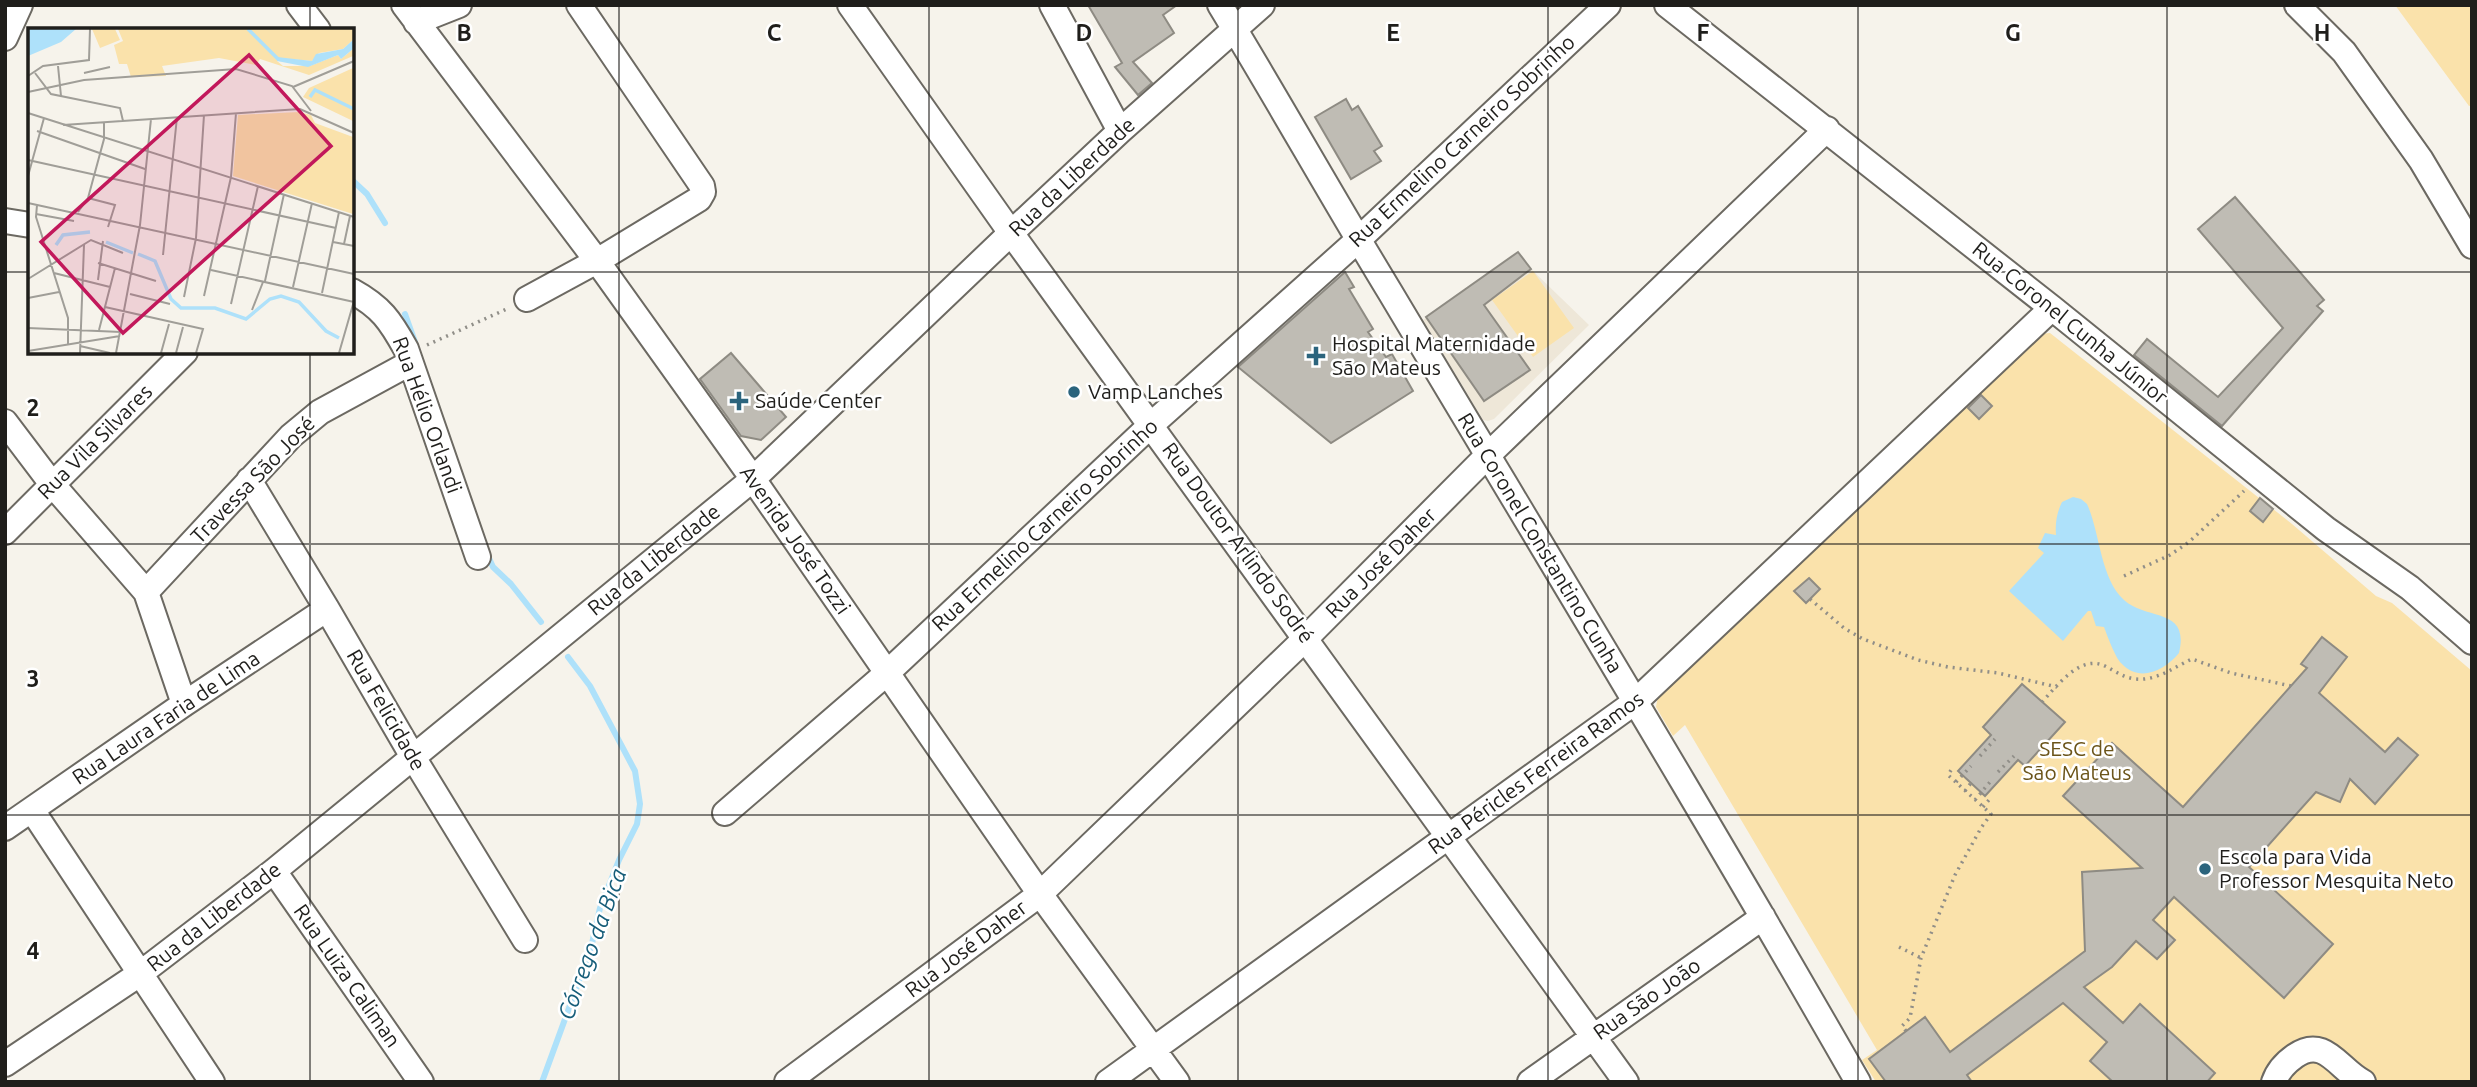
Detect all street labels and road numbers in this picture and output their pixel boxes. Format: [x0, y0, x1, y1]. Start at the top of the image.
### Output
street label: Rua Ermelino Carneiro Sobrinho [1344, 29, 1580, 253]
street label: Rua da Liberdade [1003, 112, 1139, 241]
street label: Rua Coronel Cunha Júnior [1968, 236, 2173, 408]
street label: Rua Hélio Orlandi [389, 333, 467, 496]
street label: Rua Vila Silvares [32, 379, 157, 504]
street label: Rua Coronel Constantino Cunha [1454, 408, 1628, 677]
street label: Travessa São José [185, 411, 319, 548]
street label: Rua Ermelino Carneiro Sobrinho [926, 413, 1162, 635]
street label: Rua Doutor Arlindo Sodré [1158, 438, 1320, 647]
street label: Avenida José Tozzi [736, 461, 856, 618]
street label: Rua da Liberdade [582, 499, 724, 620]
street label: Rua José Daher [1320, 502, 1440, 622]
street label: Rua Laura Faria de Lima [67, 645, 264, 789]
street label: Rua Felicidade [343, 645, 431, 774]
street label: Rua Péricles Ferreira Ramos [1423, 686, 1648, 858]
street label: Rua da Liberdade [142, 857, 285, 976]
street label: Rua José Daher [900, 895, 1031, 1002]
street label: Rua Luiza Caliman [290, 899, 406, 1051]
street label: Rua São João [1588, 952, 1705, 1044]

